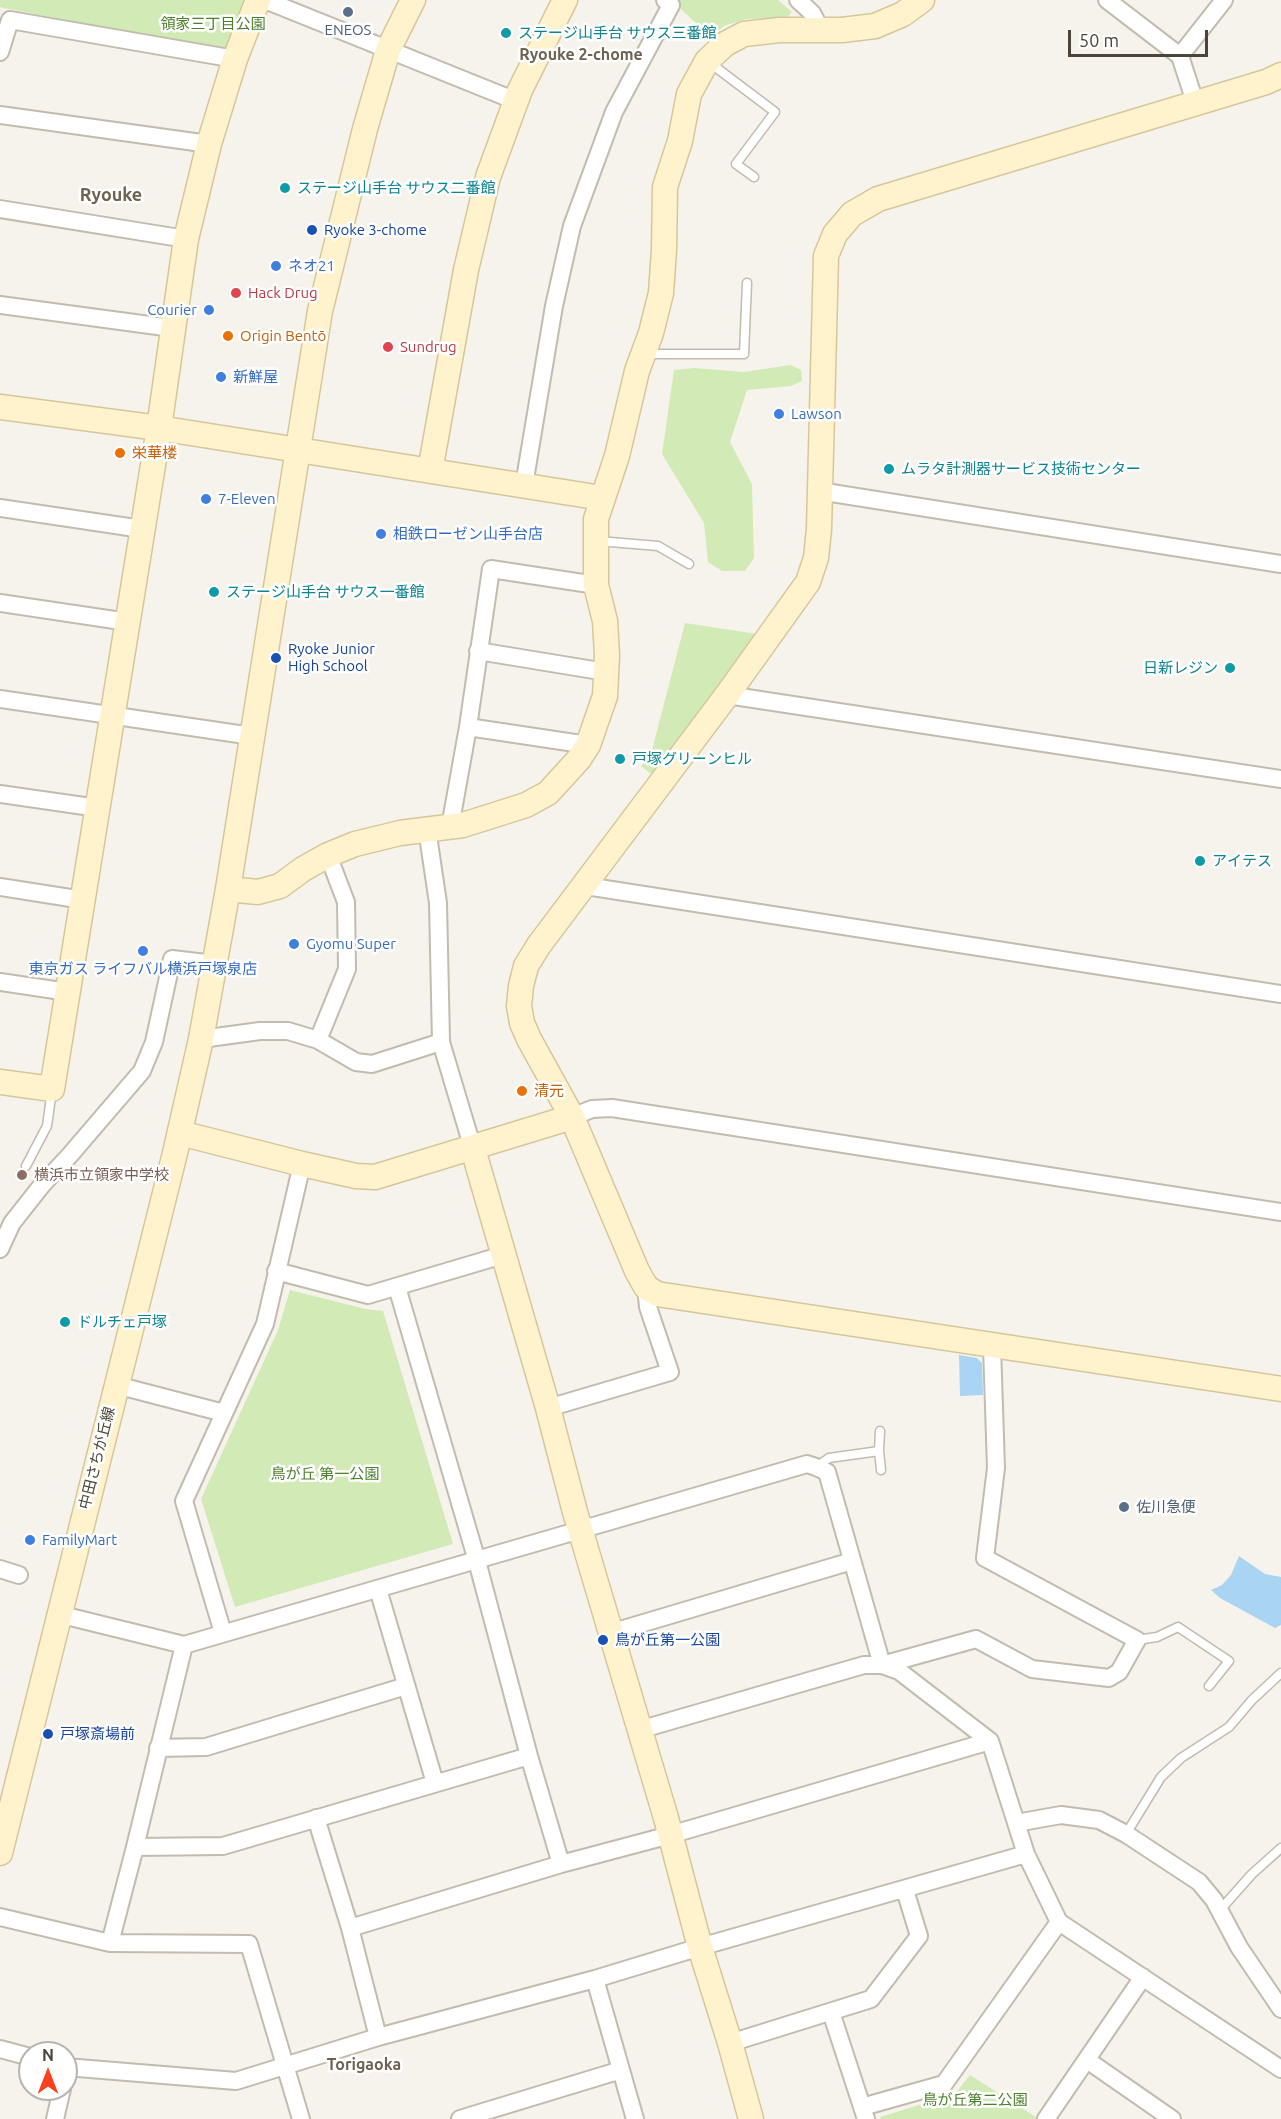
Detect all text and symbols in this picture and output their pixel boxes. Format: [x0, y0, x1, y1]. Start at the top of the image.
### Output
marker: ENEOS [341, 5, 355, 19]
park label: 領家三丁目公園 [161, 15, 265, 33]
scale bar [1071, 18, 1210, 56]
place label: ENEOS [325, 21, 371, 39]
place label: ステージ山手台 サウス三番館 [518, 24, 716, 42]
marker: ステージ山手台 サウス三番館 [499, 26, 513, 40]
text: 50 m [1079, 30, 1119, 50]
district label: Ryouke 2-chome [519, 45, 643, 65]
place label: ステージ山手台 サウス二番館 [297, 179, 495, 197]
marker: ステージ山手台 サウス二番館 [278, 181, 292, 195]
district label: Ryouke [80, 184, 142, 206]
place label: Ryoke 3-chome [324, 221, 427, 239]
marker: Ryoke 3-chome [305, 223, 319, 237]
place label: ネオ21 [288, 257, 335, 275]
marker: ネオ21 [269, 259, 283, 273]
place label: Hack Drug [248, 284, 318, 302]
marker: Hack Drug [229, 286, 243, 300]
place label: Courier [147, 301, 197, 319]
marker: Courier [202, 303, 216, 317]
place label: Origin Bentō [240, 327, 326, 345]
marker: Origin Bentō [221, 329, 235, 343]
place label: Sundrug [400, 338, 457, 356]
marker: Sundrug [381, 340, 395, 354]
place label: 新鮮屋 [233, 368, 278, 386]
marker: 新鮮屋 [214, 370, 228, 384]
place label: Lawson [791, 405, 842, 423]
marker: Lawson [772, 407, 786, 421]
place label: 栄華楼 [132, 444, 177, 462]
marker: 栄華楼 [113, 446, 127, 460]
place label: ムラタ計測器サービス技術センター [901, 460, 1141, 478]
marker: ムラタ計測器サービス技術センター [882, 462, 896, 476]
place label: 7-Eleven [218, 490, 276, 508]
marker: 7-Eleven [199, 492, 213, 506]
place label: 相鉄ローゼン山手台店 [393, 525, 543, 543]
marker: 相鉄ローゼン山手台店 [374, 527, 388, 541]
place label: ステージ山手台 サウス一番館 [226, 583, 424, 601]
marker: ステージ山手台 サウス一番館 [207, 585, 221, 599]
place label: Ryoke Junior High School [288, 640, 375, 675]
marker: Ryoke Junior High School [269, 651, 283, 665]
place label: 日新レジン [1143, 659, 1218, 677]
marker: 日新レジン [1223, 661, 1237, 675]
place label: 戸塚グリーンヒル [632, 750, 752, 768]
marker: 戸塚グリーンヒル [613, 752, 627, 766]
place label: アイテス [1212, 852, 1272, 870]
marker: アイテス [1193, 854, 1207, 868]
place label: Gyomu Super [306, 935, 396, 953]
marker: Gyomu Super [287, 937, 301, 951]
marker: 東京ガス ライフバル横浜戸塚泉店 [136, 944, 150, 958]
place label: 東京ガス ライフバル横浜戸塚泉店 [29, 960, 257, 978]
place label: 清元 [534, 1082, 564, 1100]
marker: 清元 [515, 1084, 529, 1098]
place label: 横浜市立領家中学校 [34, 1166, 169, 1184]
marker: 横浜市立領家中学校 [15, 1168, 29, 1182]
place label: ドルチェ戸塚 [77, 1313, 167, 1331]
marker: ドルチェ戸塚 [58, 1315, 72, 1329]
street label: 中田さちが丘線 [76, 1405, 118, 1511]
park label: 鳥が丘 第一公園 [271, 1465, 379, 1483]
place label: 佐川急便 [1136, 1498, 1196, 1516]
marker: 佐川急便 [1117, 1500, 1131, 1514]
place label: FamilyMart [42, 1531, 117, 1549]
marker: FamilyMart [23, 1533, 37, 1547]
place label: 鳥が丘第一公園 [615, 1631, 720, 1649]
marker: 鳥が丘第一公園 [596, 1633, 610, 1647]
place label: 戸塚斎場前 [60, 1725, 135, 1743]
marker: 戸塚斎場前 [41, 1727, 55, 1741]
north arrow [18, 2041, 78, 2101]
text: N [42, 2046, 54, 2064]
district label: Torigaoka [327, 2055, 401, 2075]
park label: 鳥が丘第二公園 [923, 2091, 1027, 2109]

